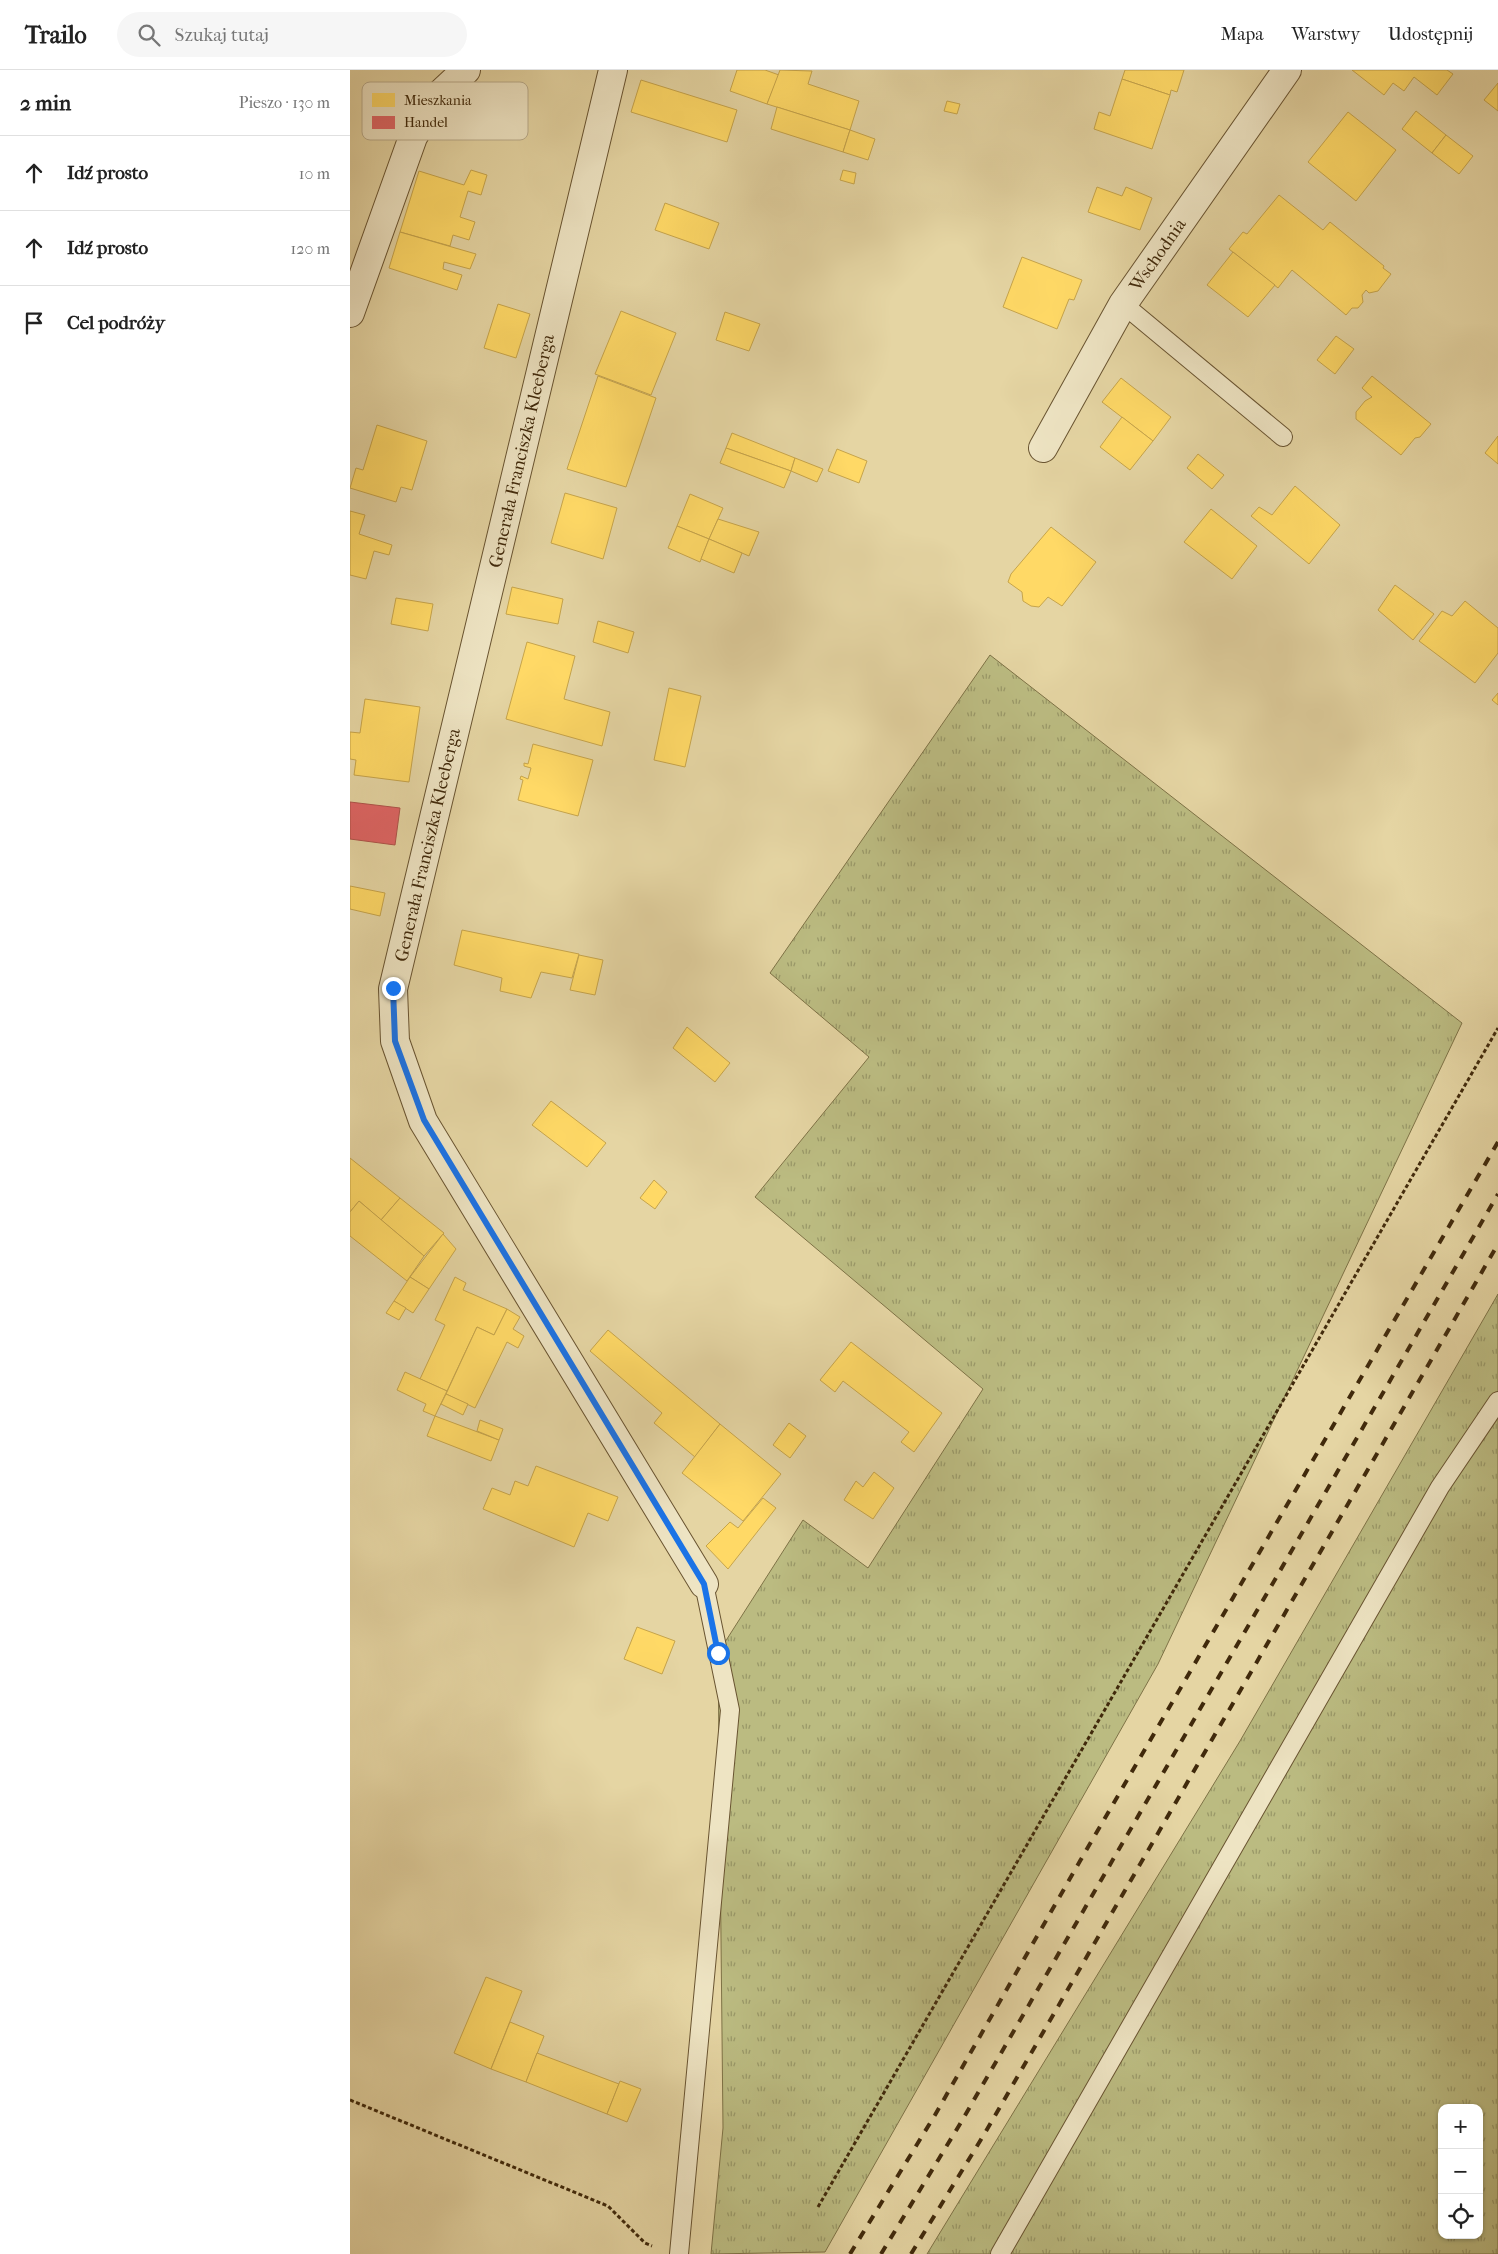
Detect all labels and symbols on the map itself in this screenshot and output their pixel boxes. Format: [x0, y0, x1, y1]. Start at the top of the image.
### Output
legend [362, 82, 528, 140]
text: Mieszkania [404, 92, 472, 109]
text: Handel [404, 114, 448, 131]
street label: Wschodnia [1125, 214, 1191, 296]
street label: Generała Franciszka Kleeberga [485, 332, 559, 570]
street label: Generała Franciszka Kleeberga [391, 726, 465, 964]
route end [382, 977, 405, 1000]
route start [707, 1642, 730, 1665]

